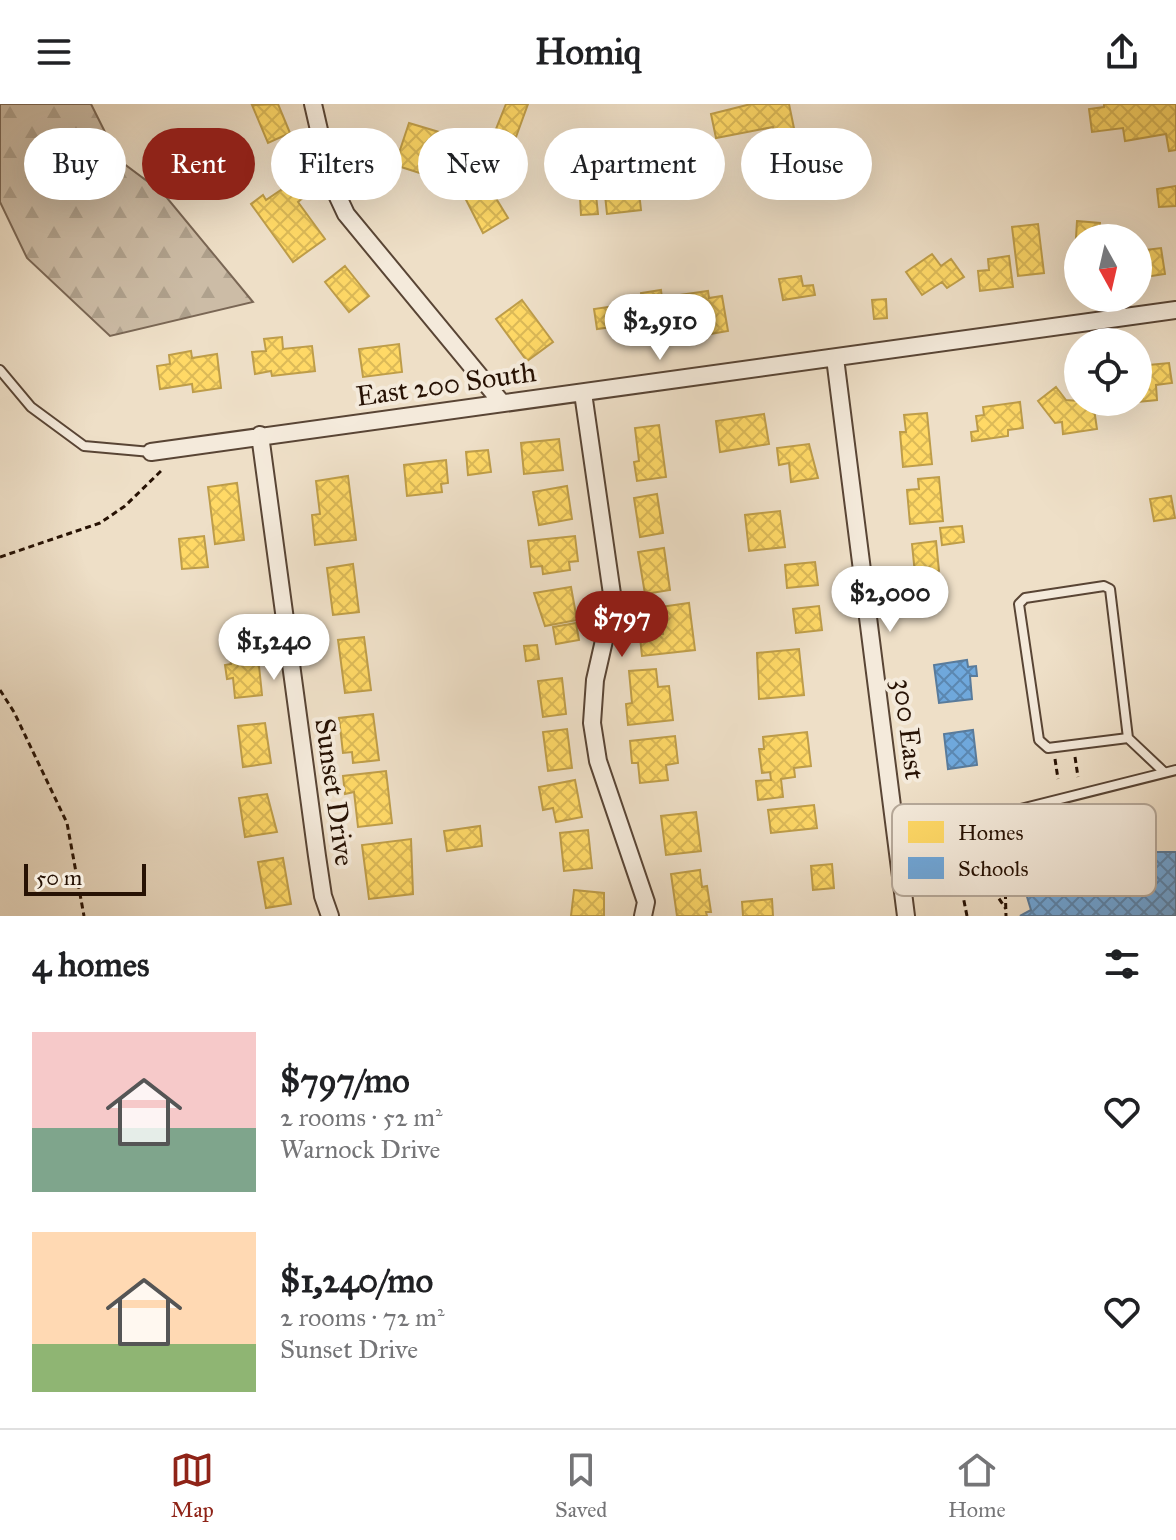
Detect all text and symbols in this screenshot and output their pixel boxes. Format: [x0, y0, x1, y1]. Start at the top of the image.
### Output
icon: menu [32, 30, 76, 74]
text: Homiq [535, 30, 641, 74]
icon: share [1100, 30, 1144, 74]
chip: Buy [24, 128, 126, 200]
chip: Rent [142, 128, 255, 200]
chip: Filters [271, 128, 402, 200]
chip: New [418, 128, 528, 200]
chip: Apartment [544, 128, 725, 200]
chip: House [741, 128, 872, 200]
north arrow [1064, 224, 1152, 312]
map controls [1064, 224, 1152, 416]
pin: $2,910 [595, 294, 725, 362]
text: $2,910 [623, 304, 697, 336]
button: locate [1064, 328, 1152, 416]
street label: East 200 South [354, 354, 539, 414]
pin: $2,000 [825, 566, 955, 634]
text: $2,000 [849, 576, 931, 608]
pin: $797 [575, 591, 669, 659]
text: $797 [593, 601, 651, 633]
pin: $1,240 [209, 614, 339, 682]
text: $1,240 [236, 624, 312, 656]
street label: 300 East [885, 676, 933, 782]
street label: Sunset Drive [307, 716, 363, 868]
legend [892, 804, 1156, 896]
text: Homes [958, 819, 1024, 846]
text: Schools [958, 855, 1028, 882]
scale bar [24, 860, 146, 896]
text: 50 m [36, 864, 82, 891]
icon: filters [1100, 942, 1144, 986]
text: 4 homes [32, 944, 149, 985]
text: $797/mo [280, 1060, 410, 1101]
icon: home [96, 1064, 192, 1160]
icon: heart [1100, 1090, 1144, 1134]
text: 2 rooms · 52 m² [280, 1101, 443, 1133]
text: Warnock Drive [280, 1133, 440, 1165]
text: $1,240/mo [280, 1260, 433, 1301]
icon: home [96, 1264, 192, 1360]
icon: heart [1100, 1290, 1144, 1334]
text: 2 rooms · 72 m² [280, 1301, 444, 1333]
text: Sunset Drive [280, 1333, 418, 1365]
tab: Map [170, 1448, 214, 1523]
tab: Saved [555, 1448, 607, 1523]
tab: Home [948, 1448, 1006, 1523]

